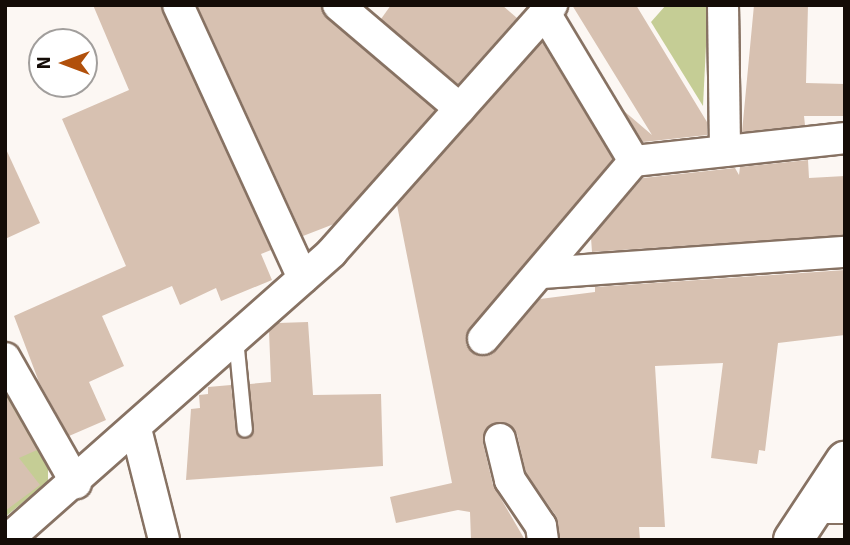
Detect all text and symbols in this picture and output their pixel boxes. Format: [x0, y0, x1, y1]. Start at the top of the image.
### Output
north arrow [28, 28, 98, 98]
text: N [32, 56, 56, 70]

